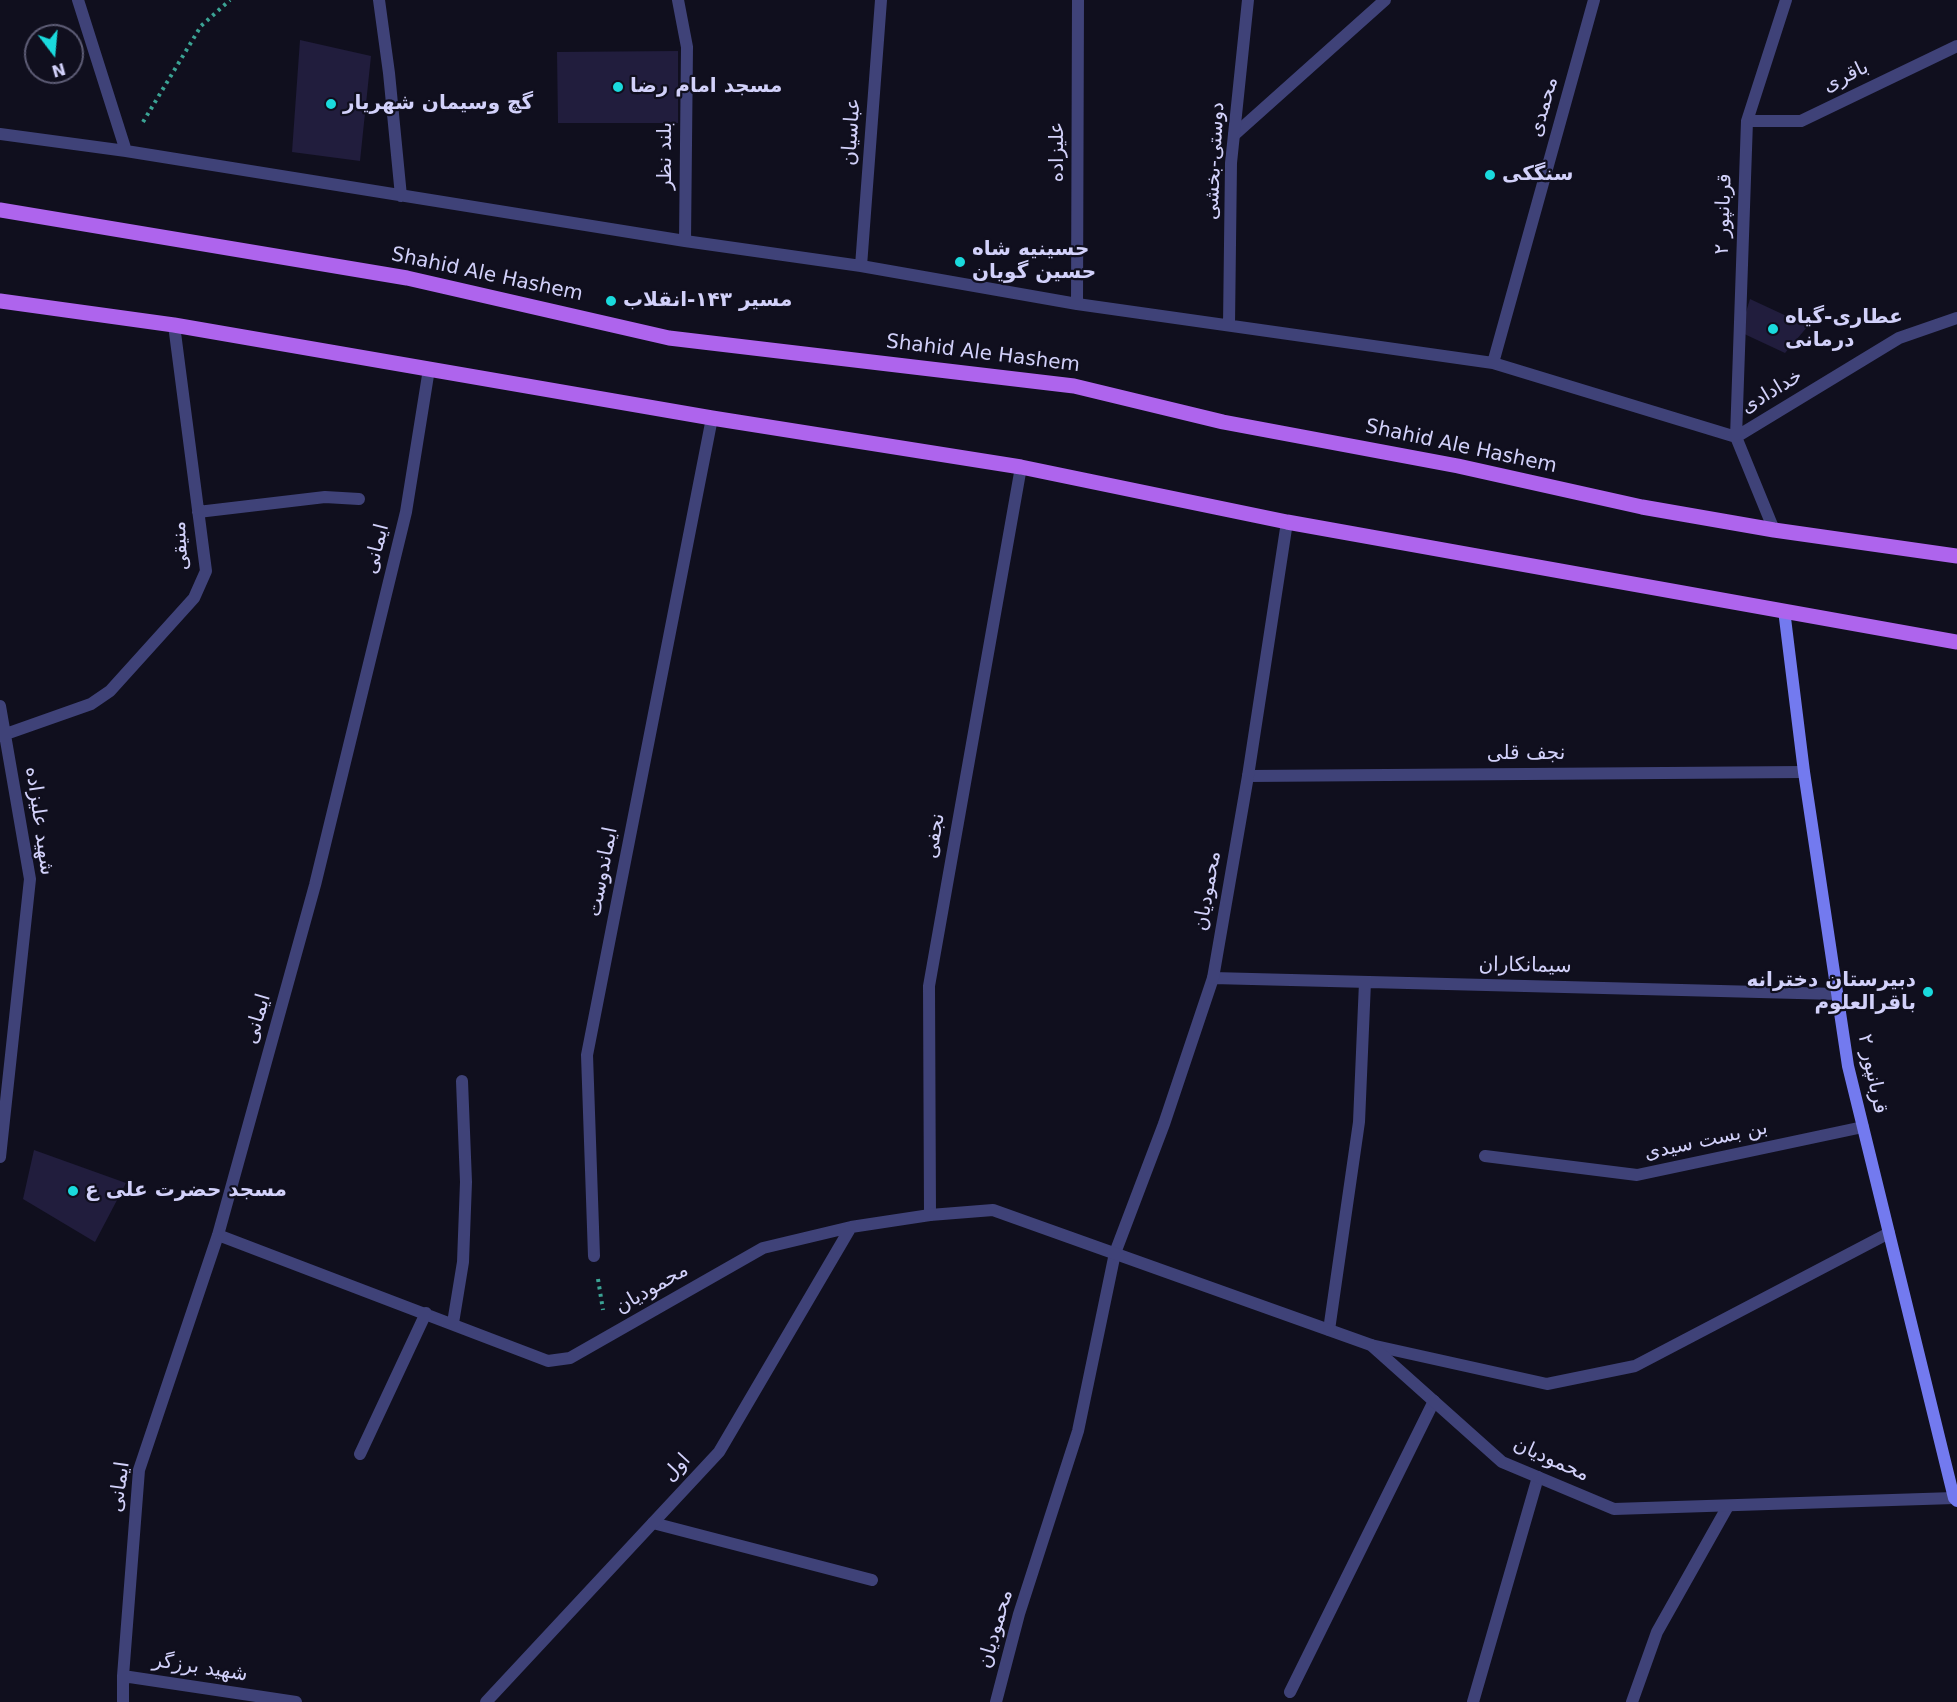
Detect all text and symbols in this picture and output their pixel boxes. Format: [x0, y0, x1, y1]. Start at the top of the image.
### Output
north arrow [24, 24, 84, 84]
street label: باقری [1819, 56, 1873, 98]
text: N [50, 59, 68, 81]
street label: محمدی [1524, 74, 1564, 140]
place label: مسجد امام رضا [630, 75, 782, 99]
marker: مسجد امام رضا [611, 80, 625, 94]
place label: گچ وسیمان شهریار [343, 92, 533, 116]
marker: گچ وسیمان شهریار [324, 97, 338, 111]
street label: عباسیان [838, 97, 866, 167]
street label: دوستی-بخشی [1200, 101, 1230, 221]
street label: بلند نظر [654, 122, 678, 190]
street label: علیزاده [1046, 122, 1070, 182]
place label: سنگکی [1502, 163, 1573, 187]
marker: سنگکی [1483, 168, 1497, 182]
street label: قربانپور ۲ [1711, 173, 1737, 255]
place label: حسینیه شاه حسین گویان [972, 238, 1096, 285]
street label: Shahid Ale Hashem [389, 243, 585, 307]
marker: حسینیه شاه حسین گویان [953, 255, 967, 269]
place label: مسیر ۱۴۳-انقلاب [623, 289, 792, 313]
marker: مسیر ۱۴۳-انقلاب [604, 294, 618, 308]
place label: عطاری-گیاه درمانی [1785, 306, 1903, 353]
marker: عطاری-گیاه درمانی [1766, 322, 1780, 336]
street label: Shahid Ale Hashem [885, 330, 1081, 378]
street label: خدادادی [1737, 364, 1807, 420]
street label: Shahid Ale Hashem [1363, 415, 1559, 479]
street label: منیقی [167, 520, 195, 572]
street label: ایمانی [359, 521, 395, 577]
street label: نجف قلی [1487, 742, 1565, 766]
street label: شهید علیزاده [20, 765, 58, 877]
street label: نجفی [919, 812, 951, 860]
street label: ایماندوست [583, 825, 623, 919]
street label: محمودیان [1189, 849, 1227, 933]
street label: سیمانکاران [1478, 953, 1572, 979]
place label: دبیرستان دخترانه باقرالعلوم [1746, 969, 1916, 1016]
marker: دبیرستان دخترانه باقرالعلوم [1921, 985, 1935, 999]
street label: ایمانی [239, 991, 277, 1047]
street label: قربانپور ۲ [1852, 1032, 1892, 1116]
street label: بن بست سیدی [1642, 1116, 1770, 1166]
place label: مسجد حضرت علی ع [85, 1179, 287, 1203]
marker: مسجد حضرت علی ع [66, 1184, 80, 1198]
street label: محمودیان [611, 1258, 693, 1320]
street label: محمودیان [1509, 1433, 1593, 1487]
street label: اول [658, 1449, 696, 1487]
street label: ایمانی [105, 1460, 135, 1514]
street label: محمودیان [973, 1587, 1019, 1671]
street label: شهید برزگر [151, 1649, 249, 1687]

